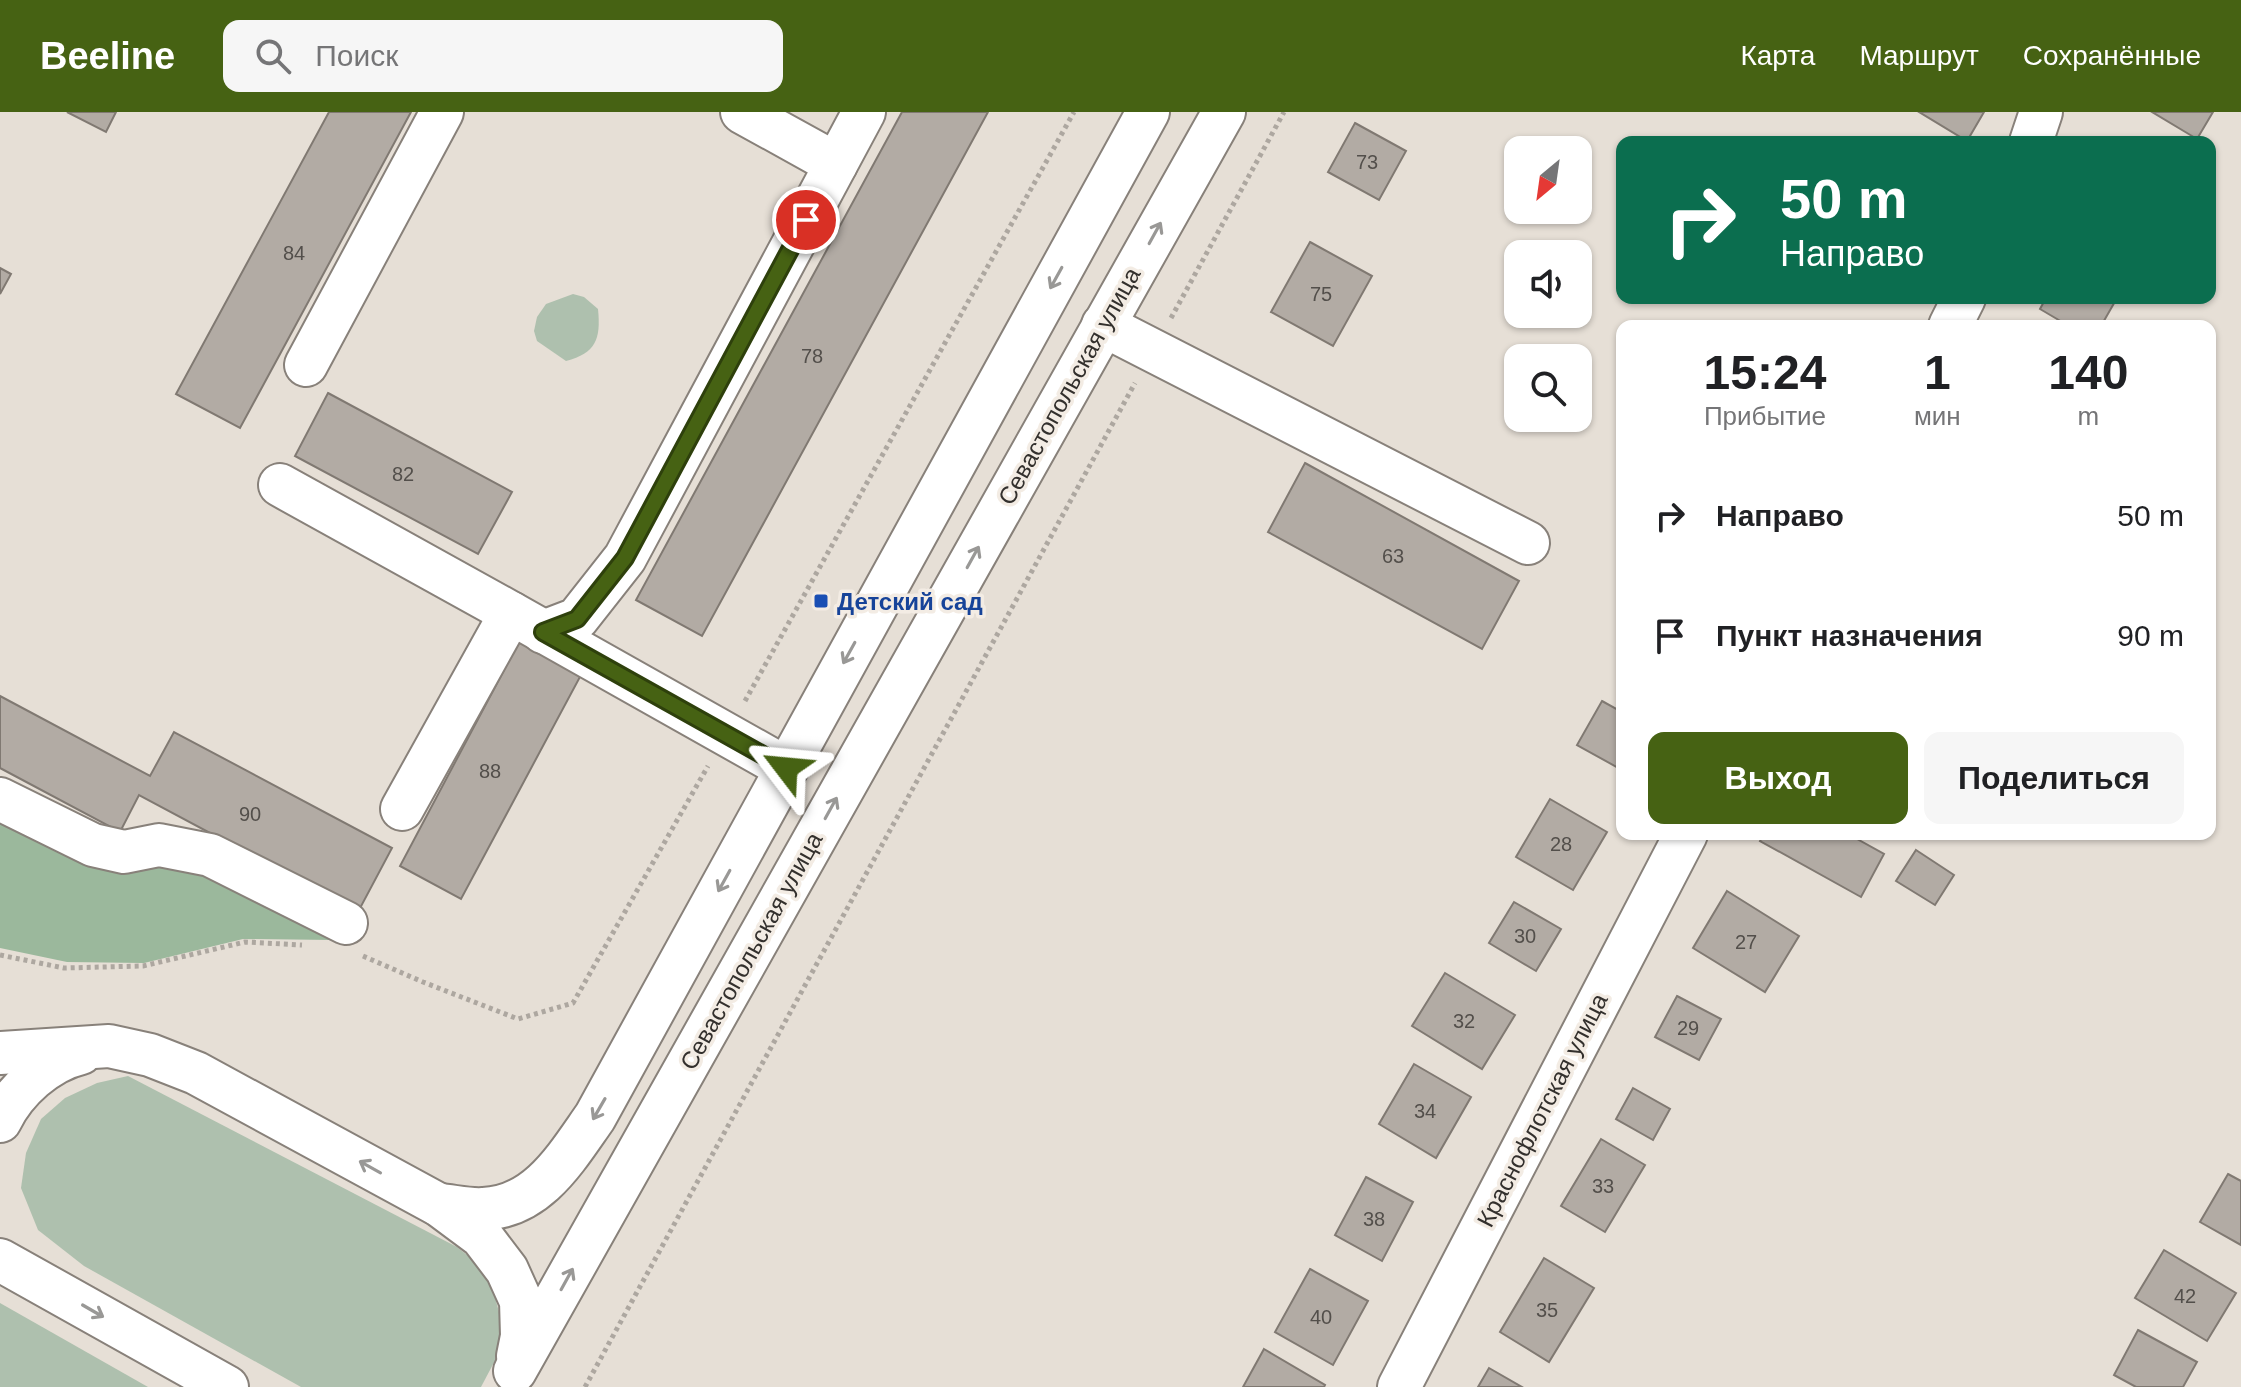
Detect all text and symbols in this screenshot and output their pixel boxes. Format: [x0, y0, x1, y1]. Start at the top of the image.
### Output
search box [223, 20, 783, 92]
icon: search [251, 34, 295, 78]
text: Beeline [40, 35, 175, 77]
text: Поиск [315, 39, 398, 72]
text: Карта [1740, 40, 1815, 71]
text: Маршрут [1859, 40, 1979, 71]
text: Сохранённые [2023, 40, 2201, 71]
north arrow [1504, 136, 1592, 224]
map controls [1504, 136, 1592, 432]
house number: 73 [1356, 151, 1378, 173]
text: 50 m [1780, 167, 1908, 230]
icon: right [1648, 168, 1752, 272]
pin [772, 186, 840, 254]
icon: arrive [784, 198, 828, 242]
one-way arrow [1147, 222, 1163, 245]
text: Направо [1780, 233, 1924, 274]
button: sound [1504, 240, 1592, 328]
house number: 84 [283, 242, 305, 264]
street label: Севастопольская улица [992, 262, 1146, 509]
one-way arrow [1048, 266, 1063, 290]
house number: 75 [1310, 283, 1332, 305]
button: search [1504, 344, 1592, 432]
house number: 78 [801, 345, 823, 367]
text: 15:24 [1704, 346, 1826, 399]
text: 1 [1924, 346, 1951, 399]
text: 140 [2048, 346, 2128, 399]
text: Прибытие [1704, 401, 1826, 431]
text: мин [1914, 401, 1961, 431]
text: m [2078, 401, 2099, 431]
house number: 82 [392, 463, 414, 485]
icon: right [1648, 494, 1692, 538]
text: Направо [1716, 499, 1844, 532]
text: 50 m [2117, 499, 2184, 532]
house number: 63 [1382, 545, 1404, 567]
one-way arrow [966, 546, 981, 570]
place label: Детский сад [837, 588, 983, 615]
marker: Детский сад [812, 592, 830, 610]
icon: arrive [1648, 614, 1692, 658]
text: Пункт назначения [1716, 619, 1983, 652]
text: 90 m [2117, 619, 2184, 652]
one-way arrow [841, 641, 857, 664]
position arrow [744, 726, 828, 810]
button: Выход [1648, 732, 1908, 824]
button: Поделиться [1924, 732, 2184, 824]
house number: 88 [479, 760, 501, 782]
one-way arrow [824, 797, 840, 821]
house number: 90 [239, 803, 261, 825]
street label: Севастопольская улица [674, 827, 828, 1074]
house number: 28 [1550, 833, 1572, 855]
one-way arrow [716, 869, 732, 892]
house number: 30 [1514, 925, 1536, 947]
house number: 27 [1735, 931, 1757, 953]
street label: Краснофлотская улица [1471, 988, 1613, 1231]
house number: 32 [1453, 1010, 1475, 1032]
house number: 29 [1677, 1017, 1699, 1039]
one-way arrow [591, 1097, 607, 1120]
house number: 34 [1414, 1100, 1436, 1122]
one-way arrow [359, 1159, 382, 1175]
house number: 33 [1592, 1175, 1614, 1197]
house number: 38 [1363, 1208, 1385, 1230]
one-way arrow [559, 1268, 575, 1291]
house number: 42 [2174, 1285, 2196, 1307]
house number: 35 [1536, 1299, 1558, 1321]
one-way arrow [81, 1303, 104, 1319]
house number: 40 [1310, 1306, 1332, 1328]

